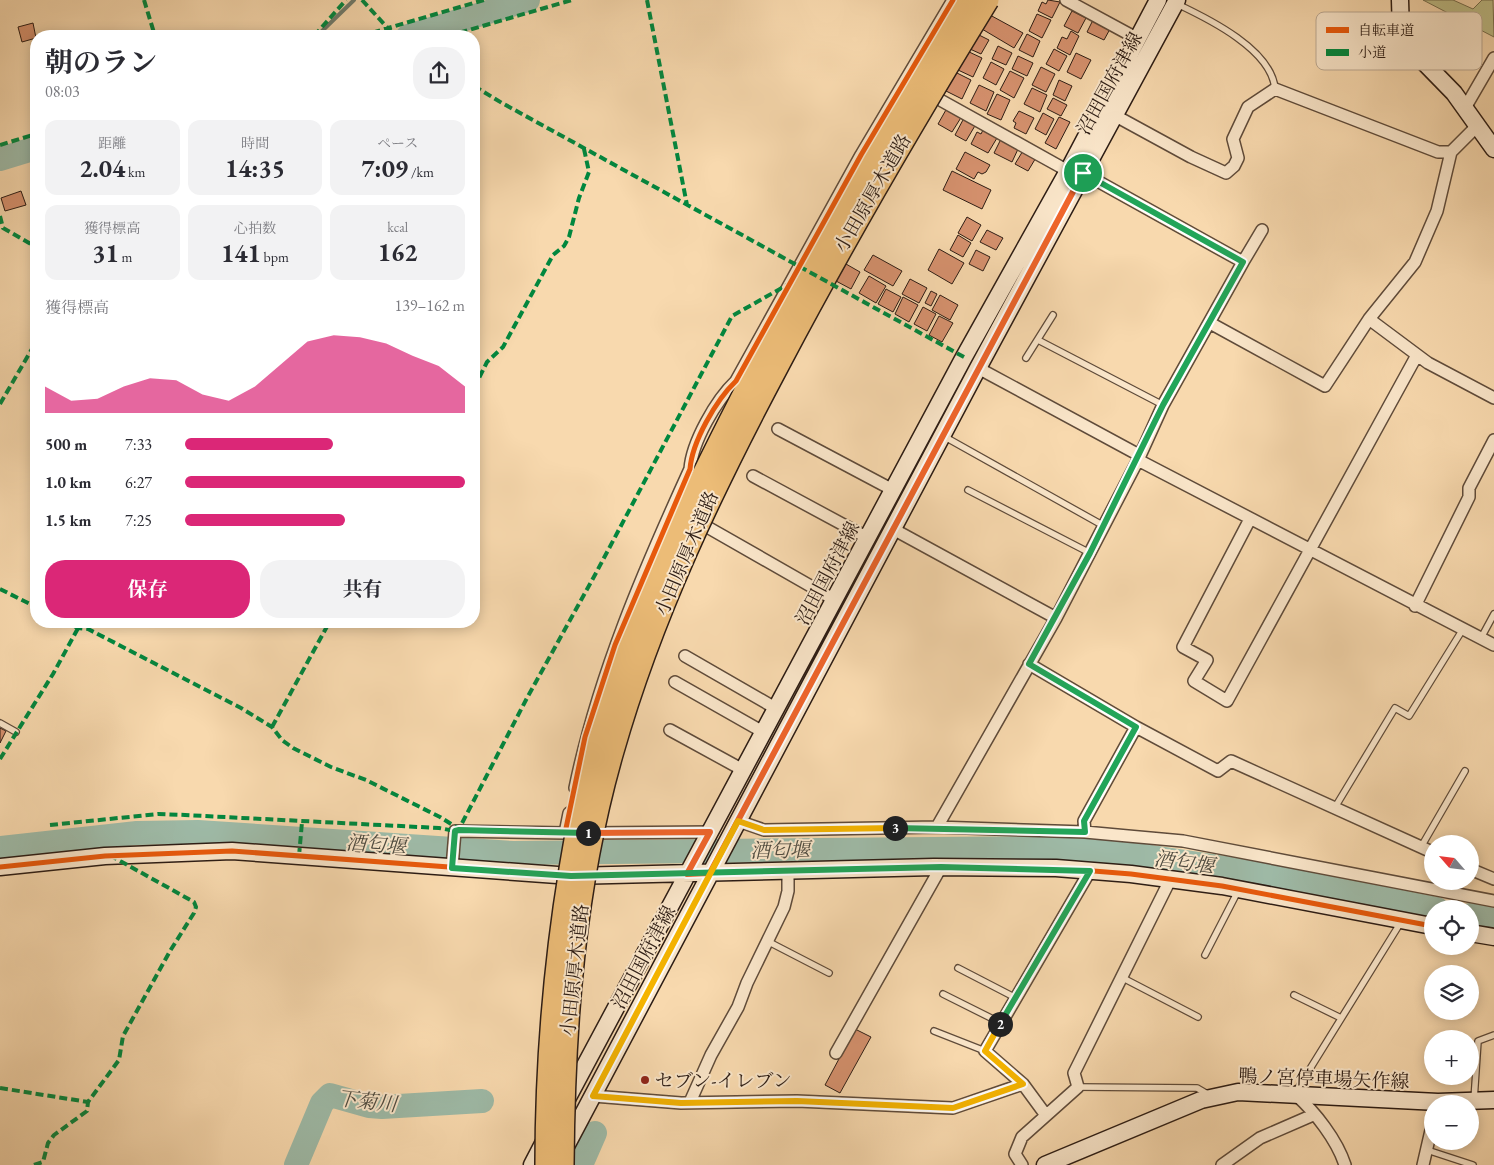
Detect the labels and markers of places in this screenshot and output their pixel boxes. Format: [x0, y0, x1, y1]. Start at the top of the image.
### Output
pin [1062, 152, 1104, 194]
pin: 3 [882, 816, 908, 840]
pin: 1 [576, 820, 600, 846]
pin: 2 [988, 1012, 1012, 1036]
place label: セブン-イレブン [655, 1068, 792, 1093]
marker: セブン-イレブン [639, 1074, 651, 1086]

